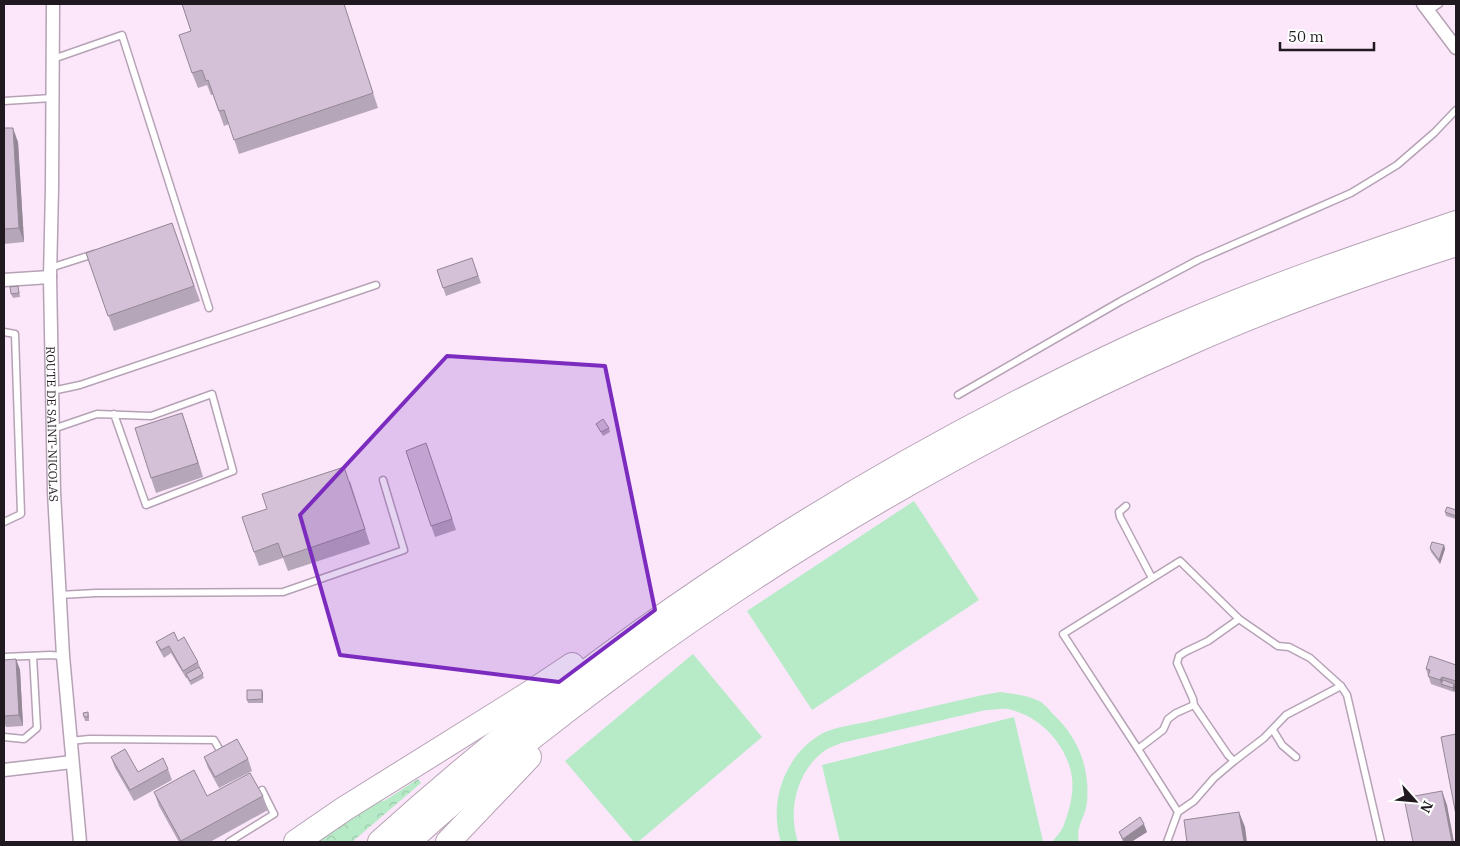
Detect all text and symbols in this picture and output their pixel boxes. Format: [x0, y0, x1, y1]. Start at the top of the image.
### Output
scale bar [1280, 20, 1374, 52]
text: 50 m [1288, 27, 1324, 46]
street label: ROUTE DE SAINT-NICOLAS [44, 346, 62, 502]
north arrow [1390, 776, 1440, 826]
text: N [1416, 798, 1437, 816]

